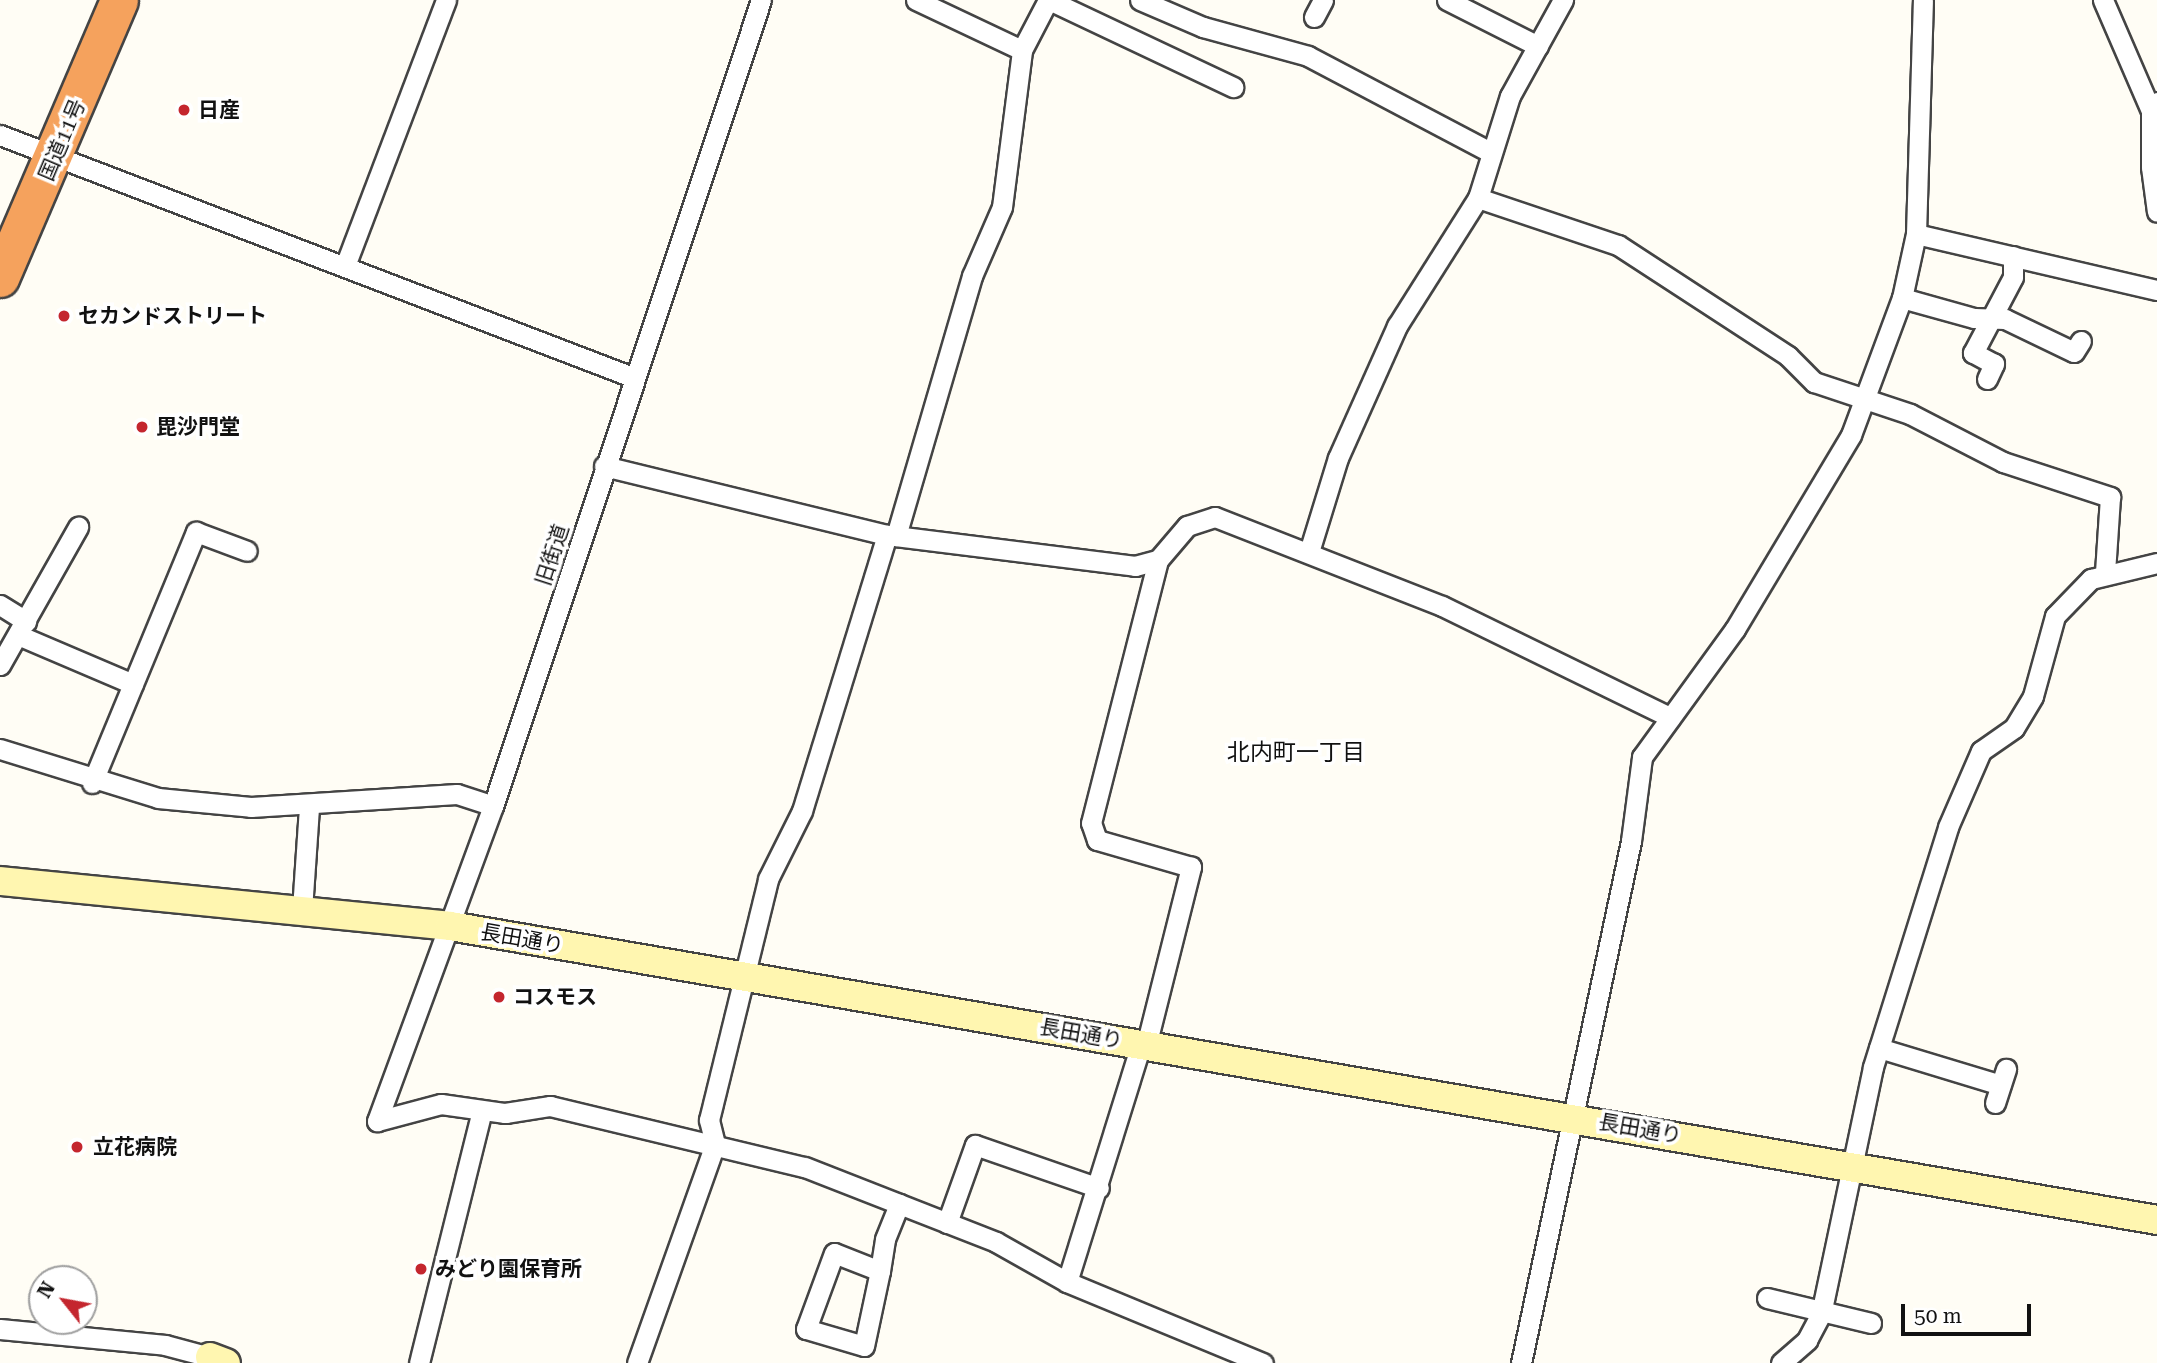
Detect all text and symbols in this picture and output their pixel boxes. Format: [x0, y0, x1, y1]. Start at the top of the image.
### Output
street label: 国道11号 [33, 95, 91, 185]
place label: 日産 [198, 97, 240, 123]
marker: 日産 [176, 102, 192, 118]
place label: セカンドストリート [78, 303, 267, 329]
marker: セカンドストリート [56, 308, 72, 324]
place label: 毘沙門堂 [156, 414, 240, 440]
marker: 毘沙門堂 [134, 419, 150, 435]
street label: 旧街道 [530, 521, 574, 589]
district label: 北内町一丁目 [1227, 739, 1365, 767]
street label: 長田通り [478, 919, 566, 959]
place label: コスモス [513, 984, 597, 1010]
marker: コスモス [491, 989, 507, 1005]
street label: 長田通り [1037, 1014, 1125, 1054]
street label: 長田通り [1596, 1109, 1684, 1149]
place label: 立花病院 [93, 1134, 177, 1160]
marker: 立花病院 [67, 1137, 87, 1157]
place label: みどり園保育所 [435, 1256, 582, 1282]
marker: みどり園保育所 [413, 1261, 429, 1277]
north arrow [28, 1265, 98, 1335]
text: N [33, 1278, 60, 1302]
scale bar [1905, 1290, 2035, 1334]
text: 50 m [1914, 1304, 1962, 1328]

